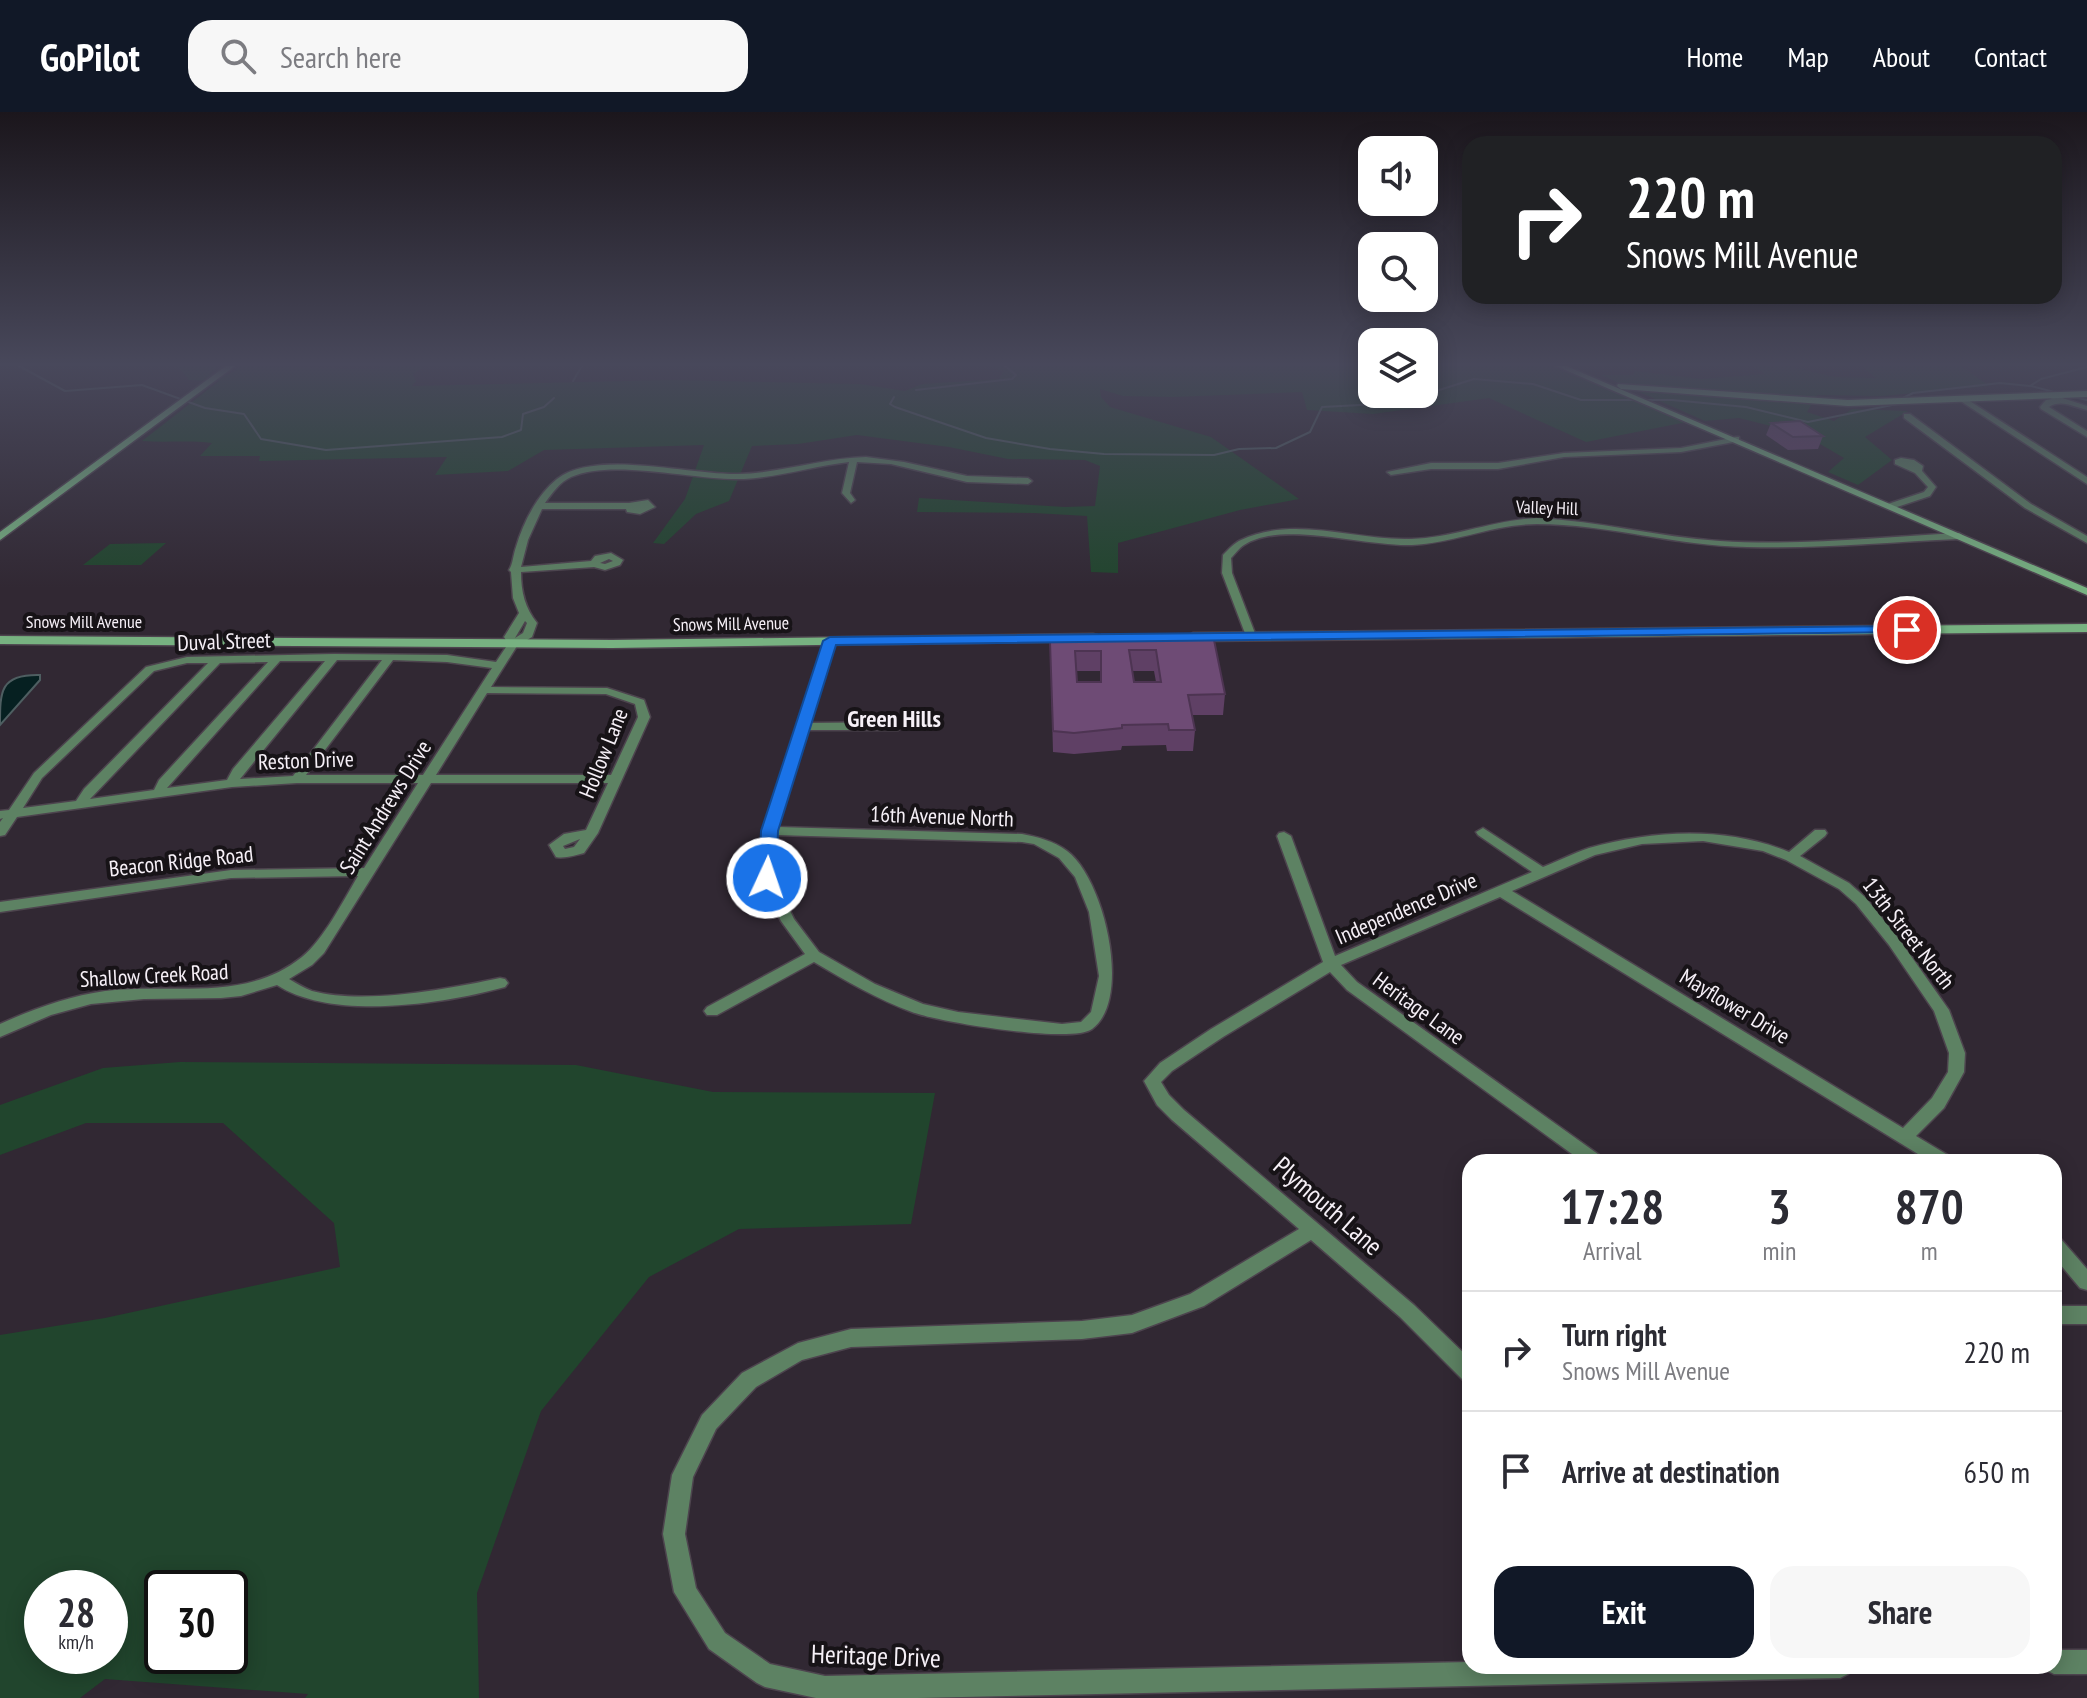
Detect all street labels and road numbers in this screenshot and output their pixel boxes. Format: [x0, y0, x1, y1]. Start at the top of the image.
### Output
street label: Valley Hill [1514, 495, 1579, 520]
street label: Snows Mill Avenue [26, 610, 142, 633]
street label: Snows Mill Avenue [673, 611, 789, 636]
street label: Duval Street [177, 625, 271, 657]
street label: Hollow Lane [572, 704, 634, 802]
street label: Saint Andrews Drive [333, 735, 437, 879]
street label: Reston Drive [258, 744, 354, 776]
street label: 16th Avenue North [870, 800, 1014, 832]
street label: Beacon Ridge Road [107, 839, 255, 883]
street label: Independence Drive [1331, 866, 1481, 950]
street label: 13th Street North [1857, 872, 1961, 994]
street label: Shallow Creek Road [79, 957, 229, 993]
street label: Mayflower Drive [1675, 962, 1795, 1050]
street label: Heritage Lane [1368, 965, 1470, 1051]
street label: Plymouth Lane [1267, 1149, 1390, 1262]
street label: Heritage Drive [811, 1637, 941, 1674]

